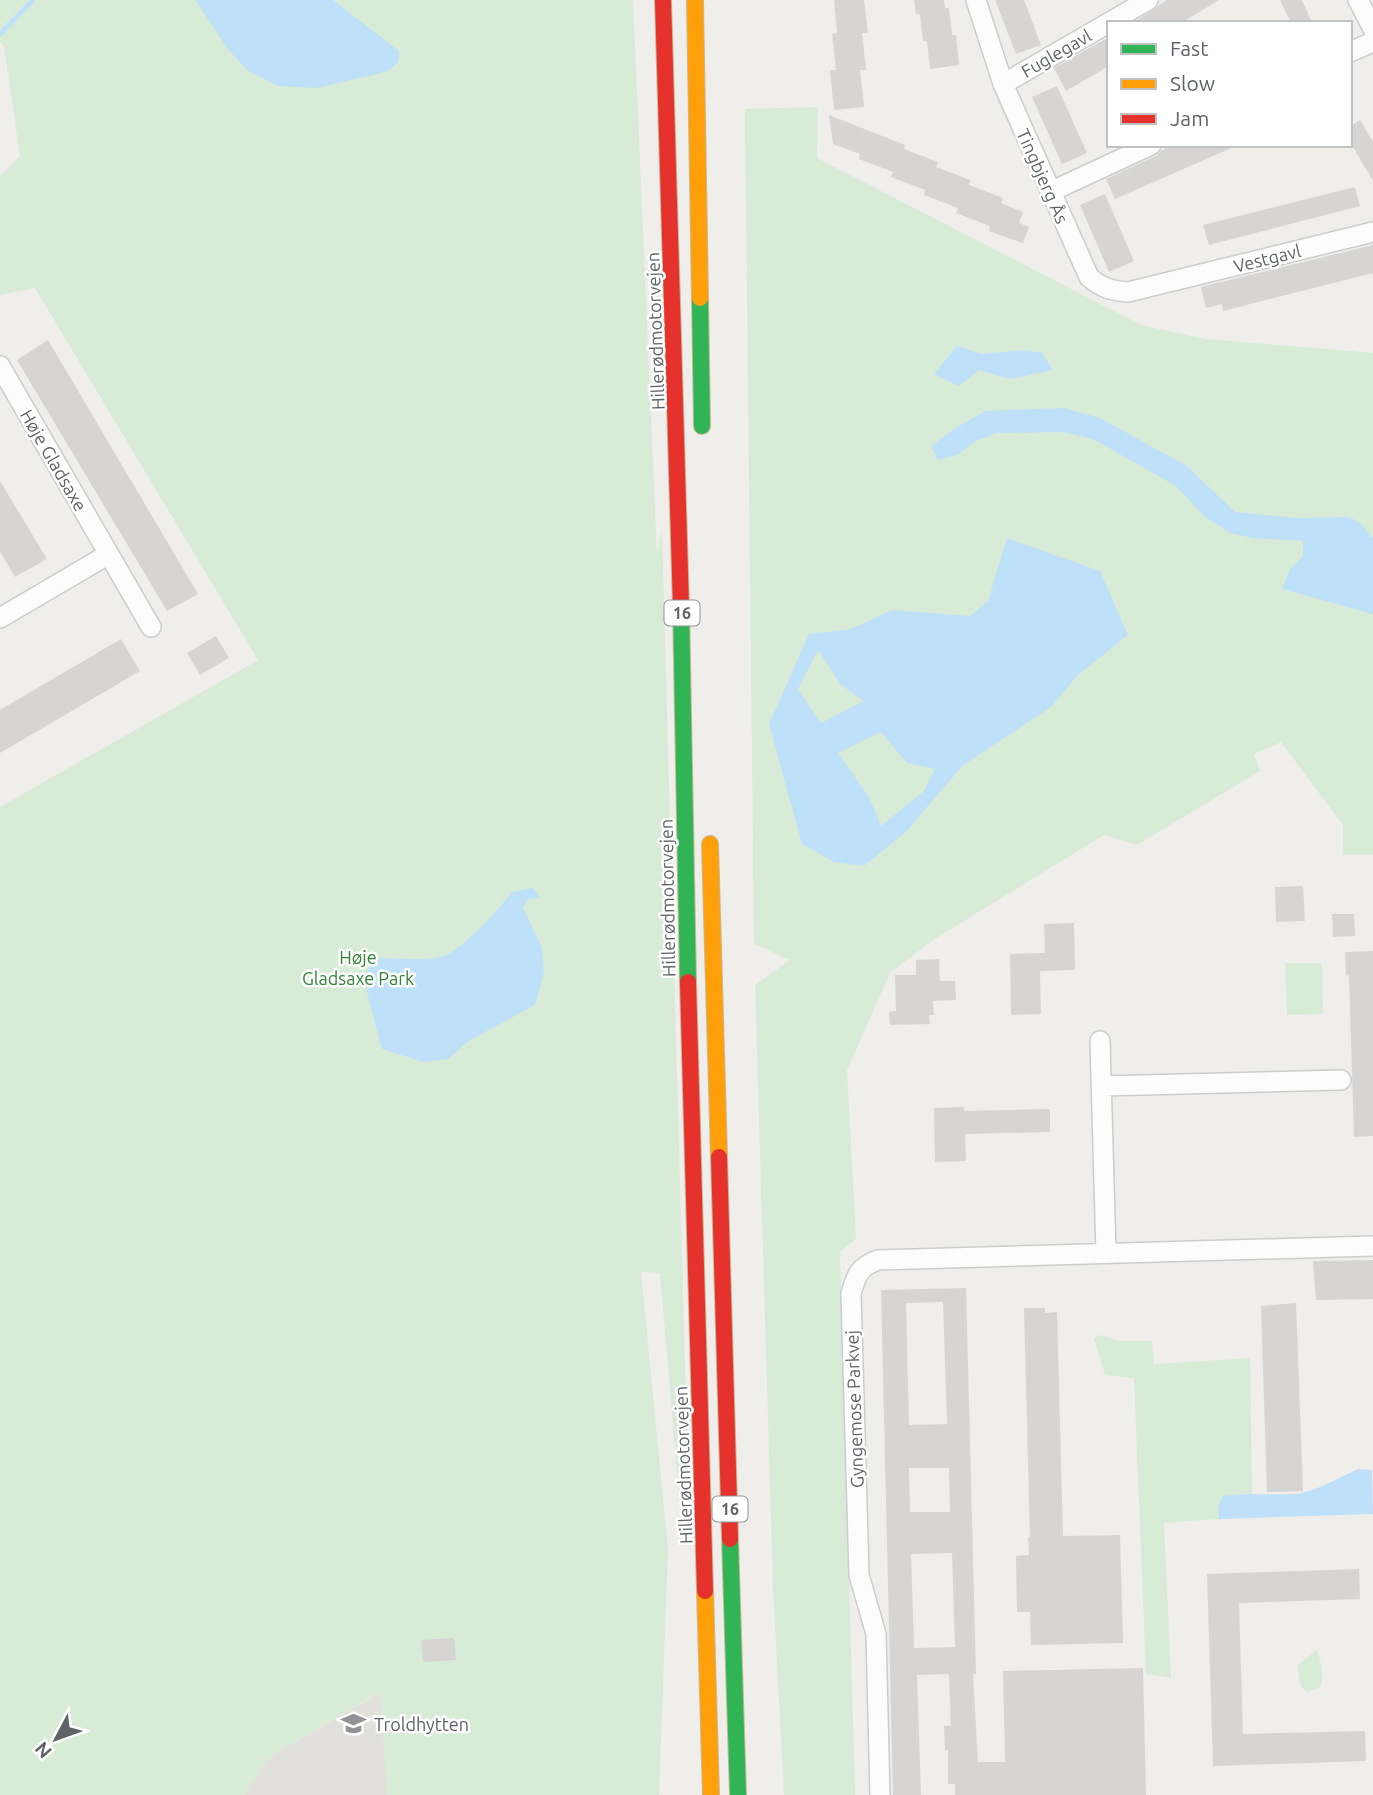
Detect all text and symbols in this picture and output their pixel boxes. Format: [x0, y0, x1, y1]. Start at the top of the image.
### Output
legend [1107, 21, 1352, 147]
street label: Fuglegavl [1017, 25, 1095, 81]
text: Fast [1170, 36, 1208, 60]
text: Slow [1170, 71, 1215, 95]
text: Jam [1170, 106, 1209, 130]
street label: Tingbjerg Ås [1013, 126, 1073, 226]
street label: Vestgavl [1231, 240, 1303, 276]
street label: Hillerødmotorvejen [642, 252, 668, 410]
street label: Høje Gladsaxe [17, 406, 91, 514]
road number: 16 [664, 600, 700, 626]
street label: Hillerødmotorvejen [656, 819, 678, 977]
park label: Høje Gladsaxe Park [302, 947, 414, 988]
street label: Gyngemose Parkvej [841, 1330, 867, 1488]
street label: Hillerødmotorvejen [670, 1386, 696, 1544]
road number: 16 [712, 1497, 748, 1522]
north arrow [21, 1704, 91, 1774]
school or university icon: Troldhytten [340, 1710, 368, 1738]
place label: Troldhytten [374, 1714, 469, 1734]
text: N [30, 1738, 56, 1763]

